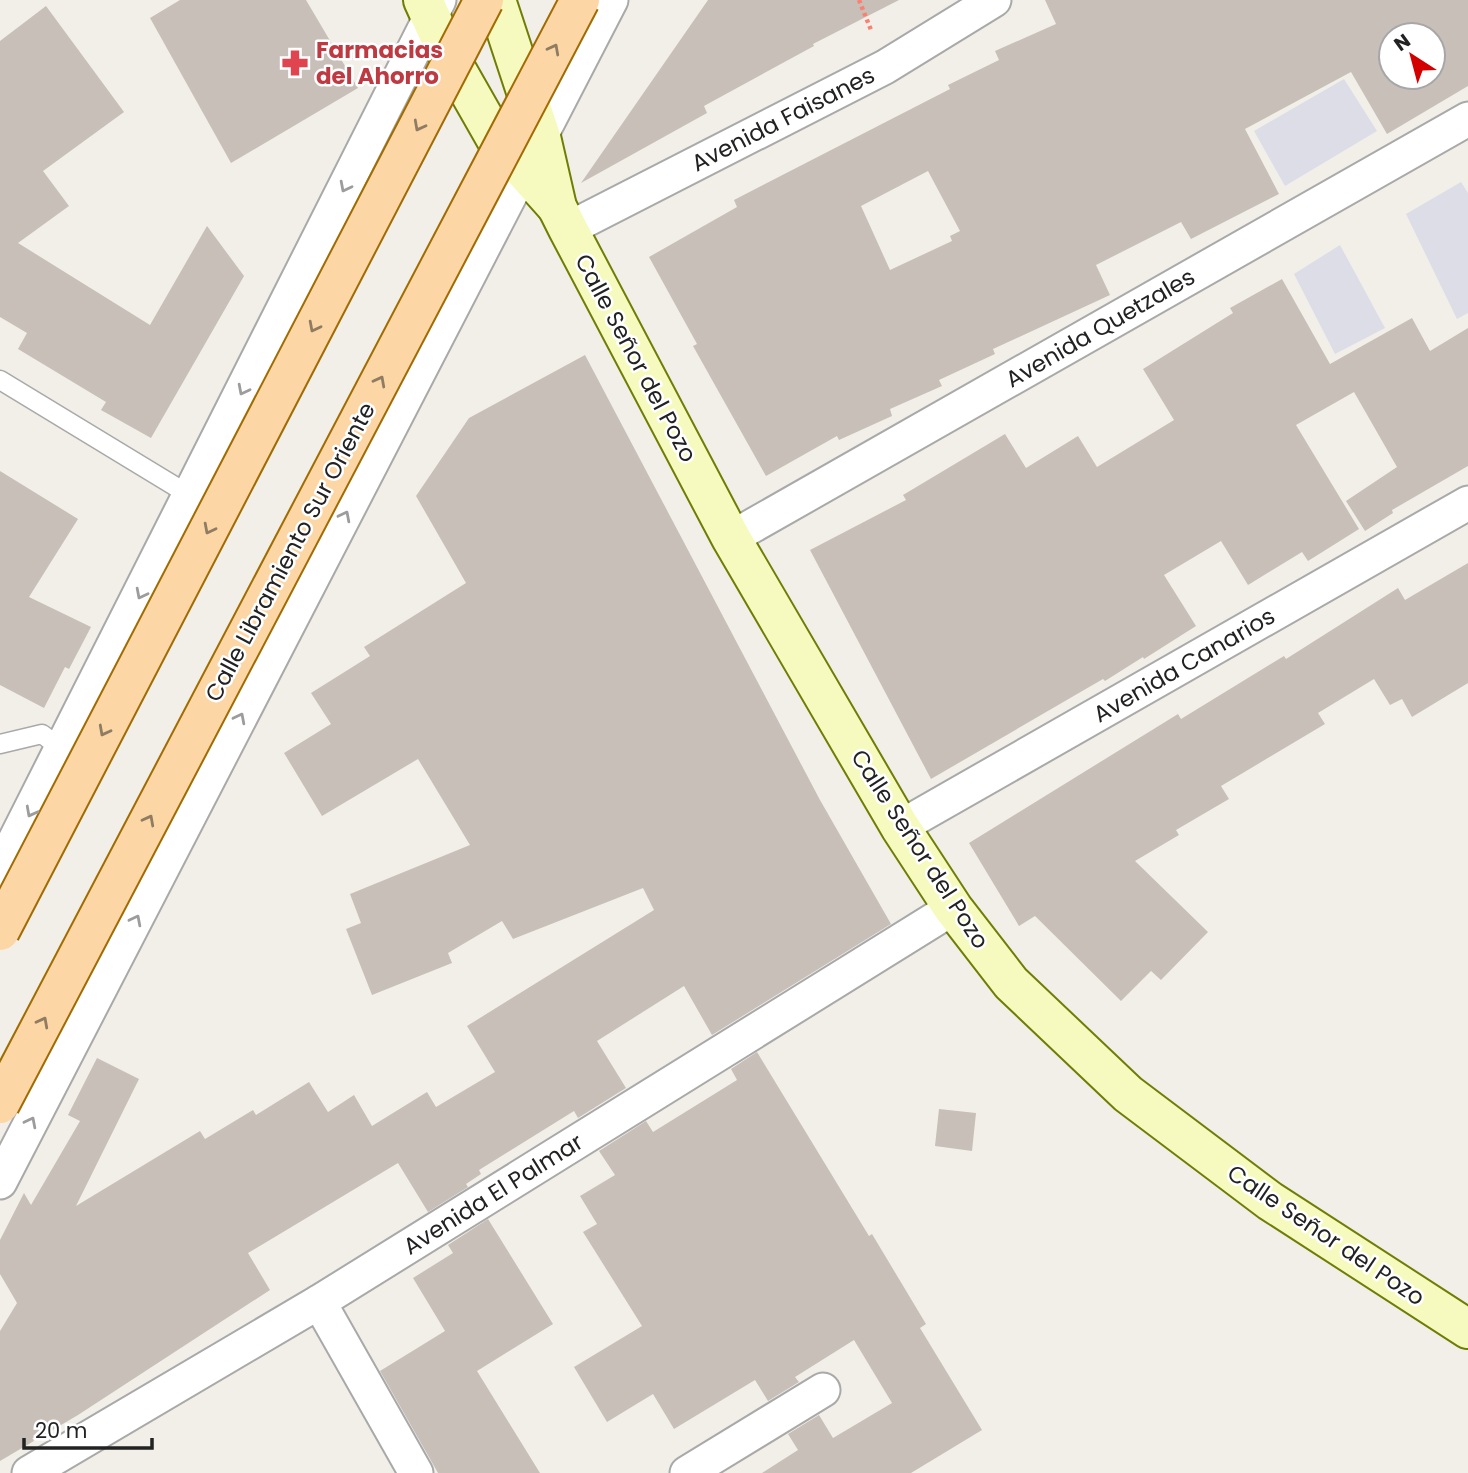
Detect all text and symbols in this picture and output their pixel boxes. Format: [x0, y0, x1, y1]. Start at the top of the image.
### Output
north arrow [1377, 21, 1447, 91]
text: N [1389, 28, 1416, 58]
place label: Farmacias del Ahorro [316, 34, 443, 92]
one-way arrow [546, 44, 559, 56]
pharmacy icon: Farmacias del Ahorro [280, 48, 310, 78]
street label: Avenida Faisanes [686, 59, 880, 179]
one-way arrow [413, 118, 427, 131]
one-way arrow [340, 180, 354, 192]
street label: Calle Señor del Pozo [567, 248, 705, 468]
street label: Avenida Quetzales [999, 261, 1201, 395]
one-way arrow [308, 320, 322, 333]
one-way arrow [372, 375, 386, 388]
one-way arrow [238, 383, 252, 395]
street label: Calle Libramiento Sur Oriente [197, 397, 383, 707]
one-way arrow [336, 510, 350, 523]
one-way arrow [203, 522, 217, 534]
one-way arrow [136, 587, 150, 599]
street label: Avenida Canarios [1087, 600, 1281, 730]
one-way arrow [232, 712, 246, 725]
one-way arrow [99, 724, 112, 736]
street label: Calle Señor del Pozo [843, 743, 997, 955]
one-way arrow [25, 805, 39, 817]
one-way arrow [141, 815, 154, 828]
one-way arrow [127, 915, 141, 927]
one-way arrow [35, 1017, 48, 1029]
one-way arrow [23, 1117, 37, 1129]
street label: Avenida El Palmar [397, 1126, 589, 1262]
street label: Calle Señor del Pozo [1221, 1157, 1431, 1313]
scale bar [24, 1406, 152, 1450]
text: 20 m [35, 1416, 88, 1445]

